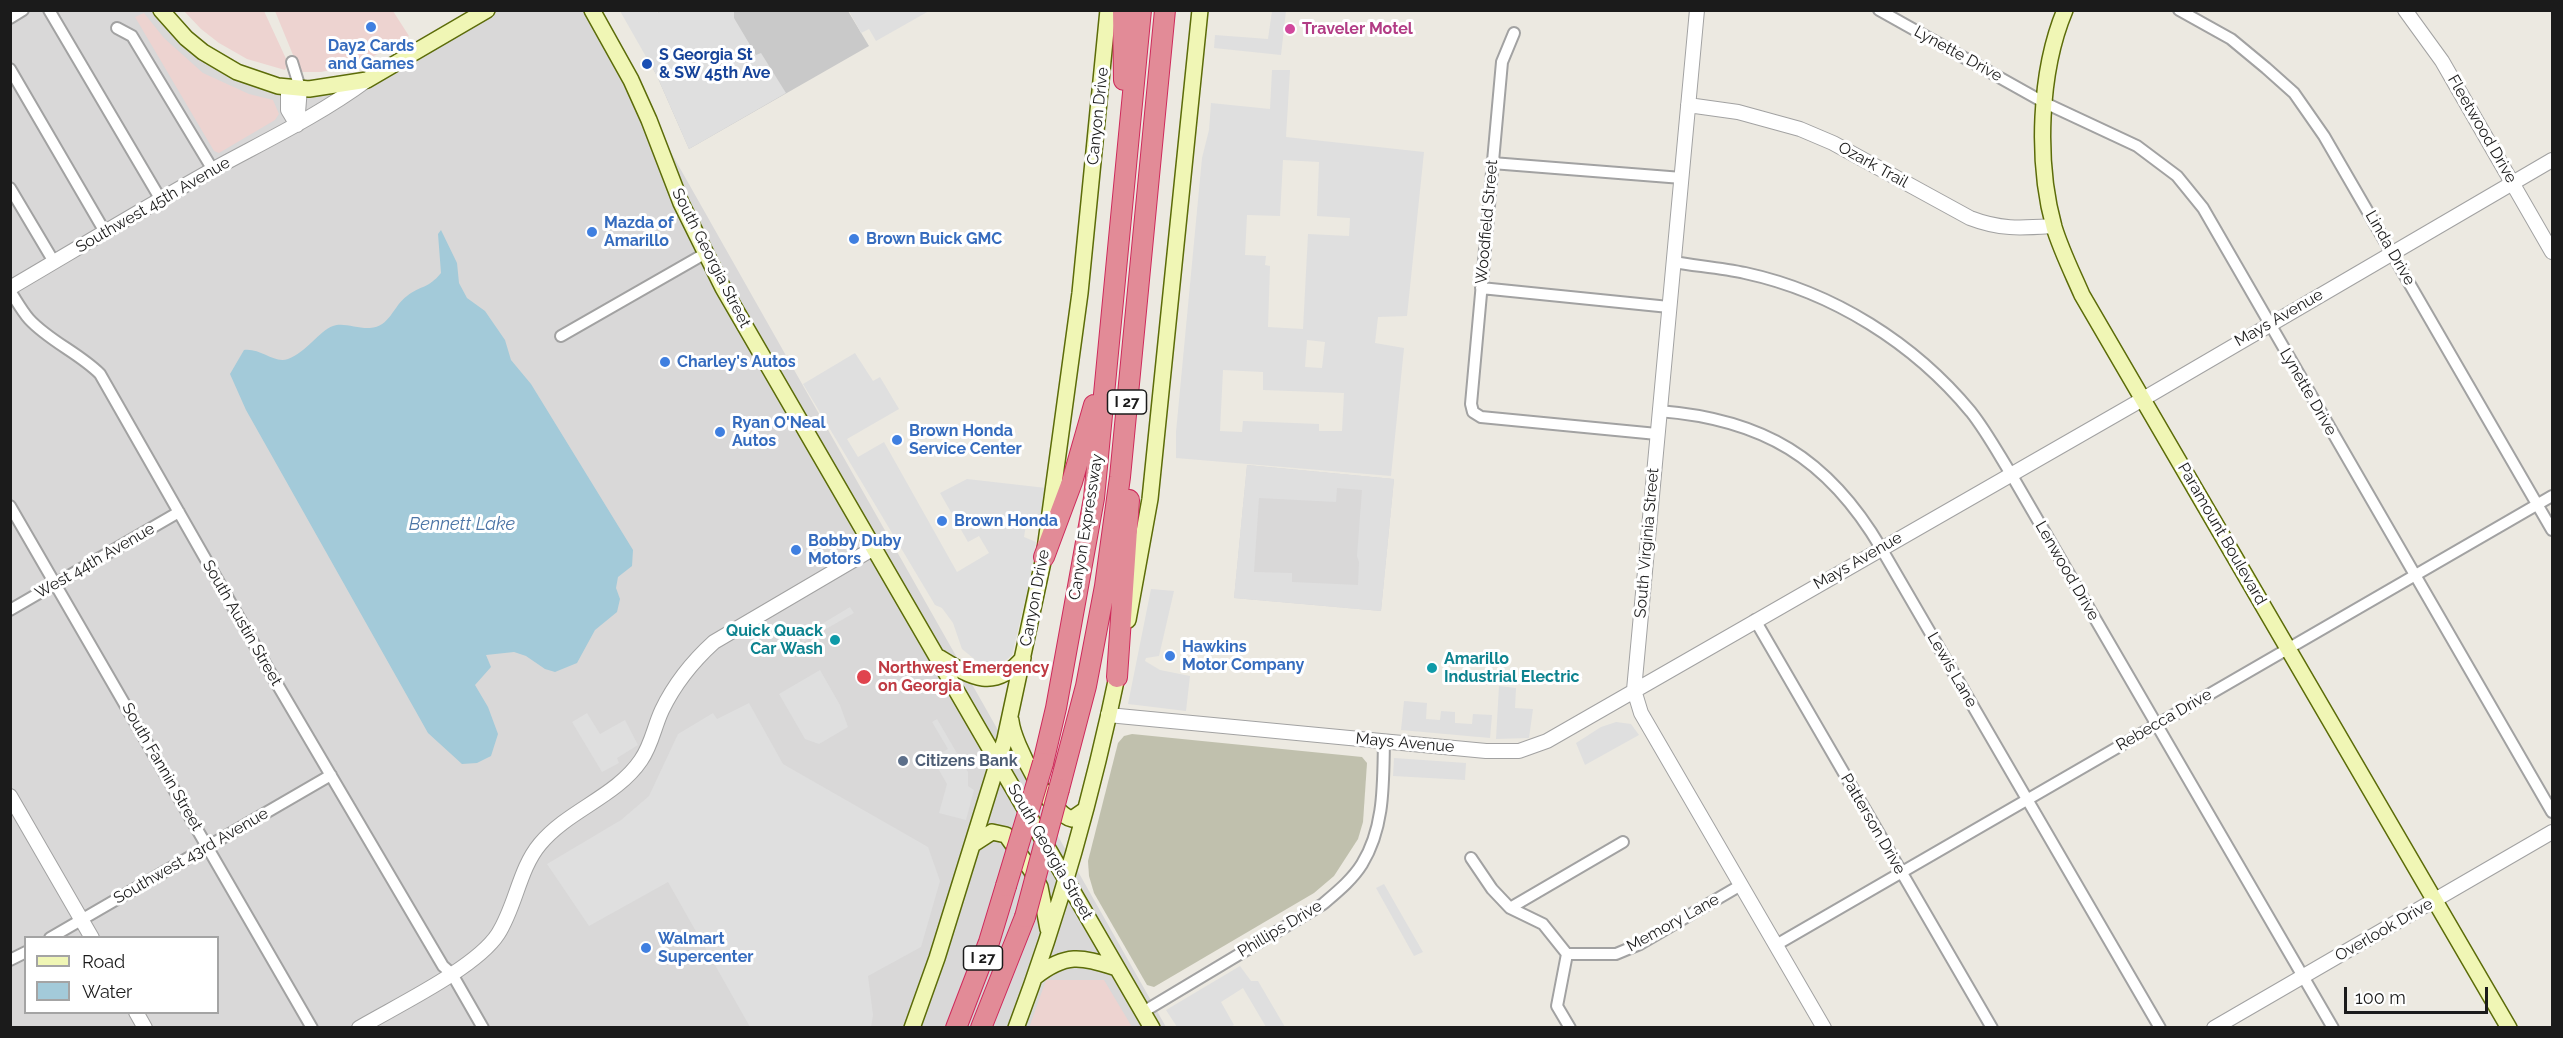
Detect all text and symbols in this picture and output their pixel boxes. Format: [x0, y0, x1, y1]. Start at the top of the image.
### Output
place label: Traveler Motel [1302, 19, 1413, 39]
marker: Day2 Cards and Games [364, 20, 378, 34]
marker: Traveler Motel [1283, 22, 1297, 36]
street label: Lynette Drive [1911, 22, 2005, 86]
place label: Day2 Cards and Games [328, 36, 414, 74]
place label: S Georgia St & SW 45th Ave [659, 45, 770, 83]
marker: S Georgia St & SW 45th Ave [640, 57, 654, 71]
street label: Canyon Drive [1083, 66, 1113, 166]
street label: Fleetwood Drive [2443, 71, 2521, 187]
street label: Ozark Trail [1835, 138, 1911, 192]
street label: Southwest 45th Avenue [72, 153, 234, 257]
street label: Woodfield Street [1472, 159, 1502, 285]
street label: South Georgia Street [668, 185, 754, 331]
street label: Linda Drive [2361, 207, 2419, 289]
place label: Mazda of Amarillo [604, 213, 674, 251]
marker: Mazda of Amarillo [585, 225, 599, 239]
place label: Brown Buick GMC [866, 229, 1002, 249]
marker: Brown Buick GMC [847, 232, 861, 246]
street label: Mays Avenue [2231, 285, 2327, 351]
street label: Lynette Drive [2275, 345, 2341, 439]
place label: Charley's Autos [677, 352, 796, 372]
marker: Charley's Autos [658, 355, 672, 369]
road number: I 27 [1108, 390, 1146, 414]
place label: Ryan O'Neal Autos [732, 413, 826, 451]
place label: Brown Honda Service Center [909, 421, 1022, 459]
marker: Ryan O'Neal Autos [713, 425, 727, 439]
marker: Brown Honda Service Center [890, 433, 904, 447]
street label: Canyon Expressway [1065, 452, 1107, 602]
street label: Paramount Boulevard [2173, 460, 2271, 608]
street label: South Virginia Street [1631, 467, 1663, 619]
place label: Brown Honda [954, 511, 1058, 531]
water label: Bennett Lake [409, 514, 515, 536]
marker: Brown Honda [935, 514, 949, 528]
street label: Lenwood Drive [2031, 518, 2103, 624]
street label: West 44th Avenue [32, 519, 158, 603]
street label: Mays Avenue [1810, 528, 1906, 594]
place label: Bobby Duby Motors [808, 531, 901, 569]
marker: Bobby Duby Motors [789, 543, 803, 557]
street label: Canyon Drive [1016, 548, 1054, 648]
street label: South Austin Street [198, 557, 286, 689]
place label: Quick Quack Car Wash [726, 621, 823, 659]
street label: Lewis Lane [1923, 629, 1981, 711]
marker: Quick Quack Car Wash [828, 633, 842, 647]
place label: Hawkins Motor Company [1182, 637, 1304, 675]
marker: Hawkins Motor Company [1163, 649, 1177, 663]
place label: Amarillo Industrial Electric [1444, 649, 1580, 687]
place label: Northwest Emergency on Georgia [878, 658, 1049, 696]
marker: Amarillo Industrial Electric [1425, 661, 1439, 675]
marker: Northwest Emergency on Georgia [855, 668, 873, 686]
street label: Rebecca Drive [2113, 685, 2215, 755]
street label: South Fannin Street [118, 700, 206, 834]
street label: Mays Avenue [1355, 729, 1455, 757]
place label: Citizens Bank [915, 751, 1018, 771]
marker: Citizens Bank [896, 754, 910, 768]
street label: Patterson Drive [1836, 770, 1910, 878]
street label: South Georgia Street [1003, 781, 1097, 923]
street label: Southwest 43rd Avenue [110, 804, 272, 908]
street label: Memory Lane [1623, 890, 1723, 956]
street label: Overlook Drive [2332, 894, 2436, 966]
street label: Phillips Drive [1234, 896, 1326, 962]
place label: Walmart Supercenter [658, 929, 753, 967]
legend [24, 936, 219, 1014]
marker: Walmart Supercenter [639, 941, 653, 955]
road number: I 27 [964, 946, 1002, 970]
text: Road [82, 951, 125, 972]
scale bar [2347, 975, 2491, 1013]
text: Water [82, 981, 132, 1002]
text: 100 m [2355, 987, 2406, 1008]

